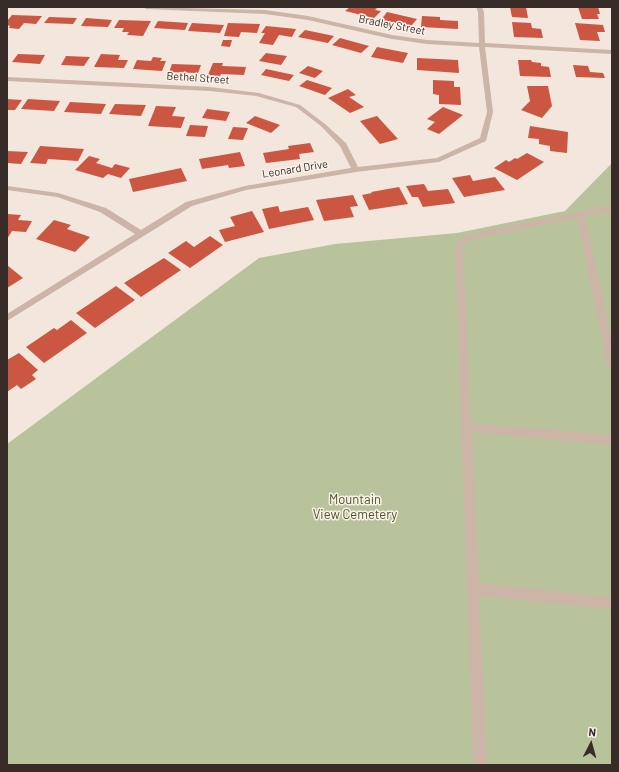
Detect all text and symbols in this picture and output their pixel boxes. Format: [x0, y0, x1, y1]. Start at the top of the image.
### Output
street label: Bradley Street [357, 12, 427, 38]
street label: Bethel Street [166, 69, 230, 87]
street label: Leonard Drive [261, 157, 329, 181]
park label: Mountain View Cemetery [313, 492, 397, 523]
north arrow [571, 724, 611, 764]
text: N [588, 725, 597, 738]

